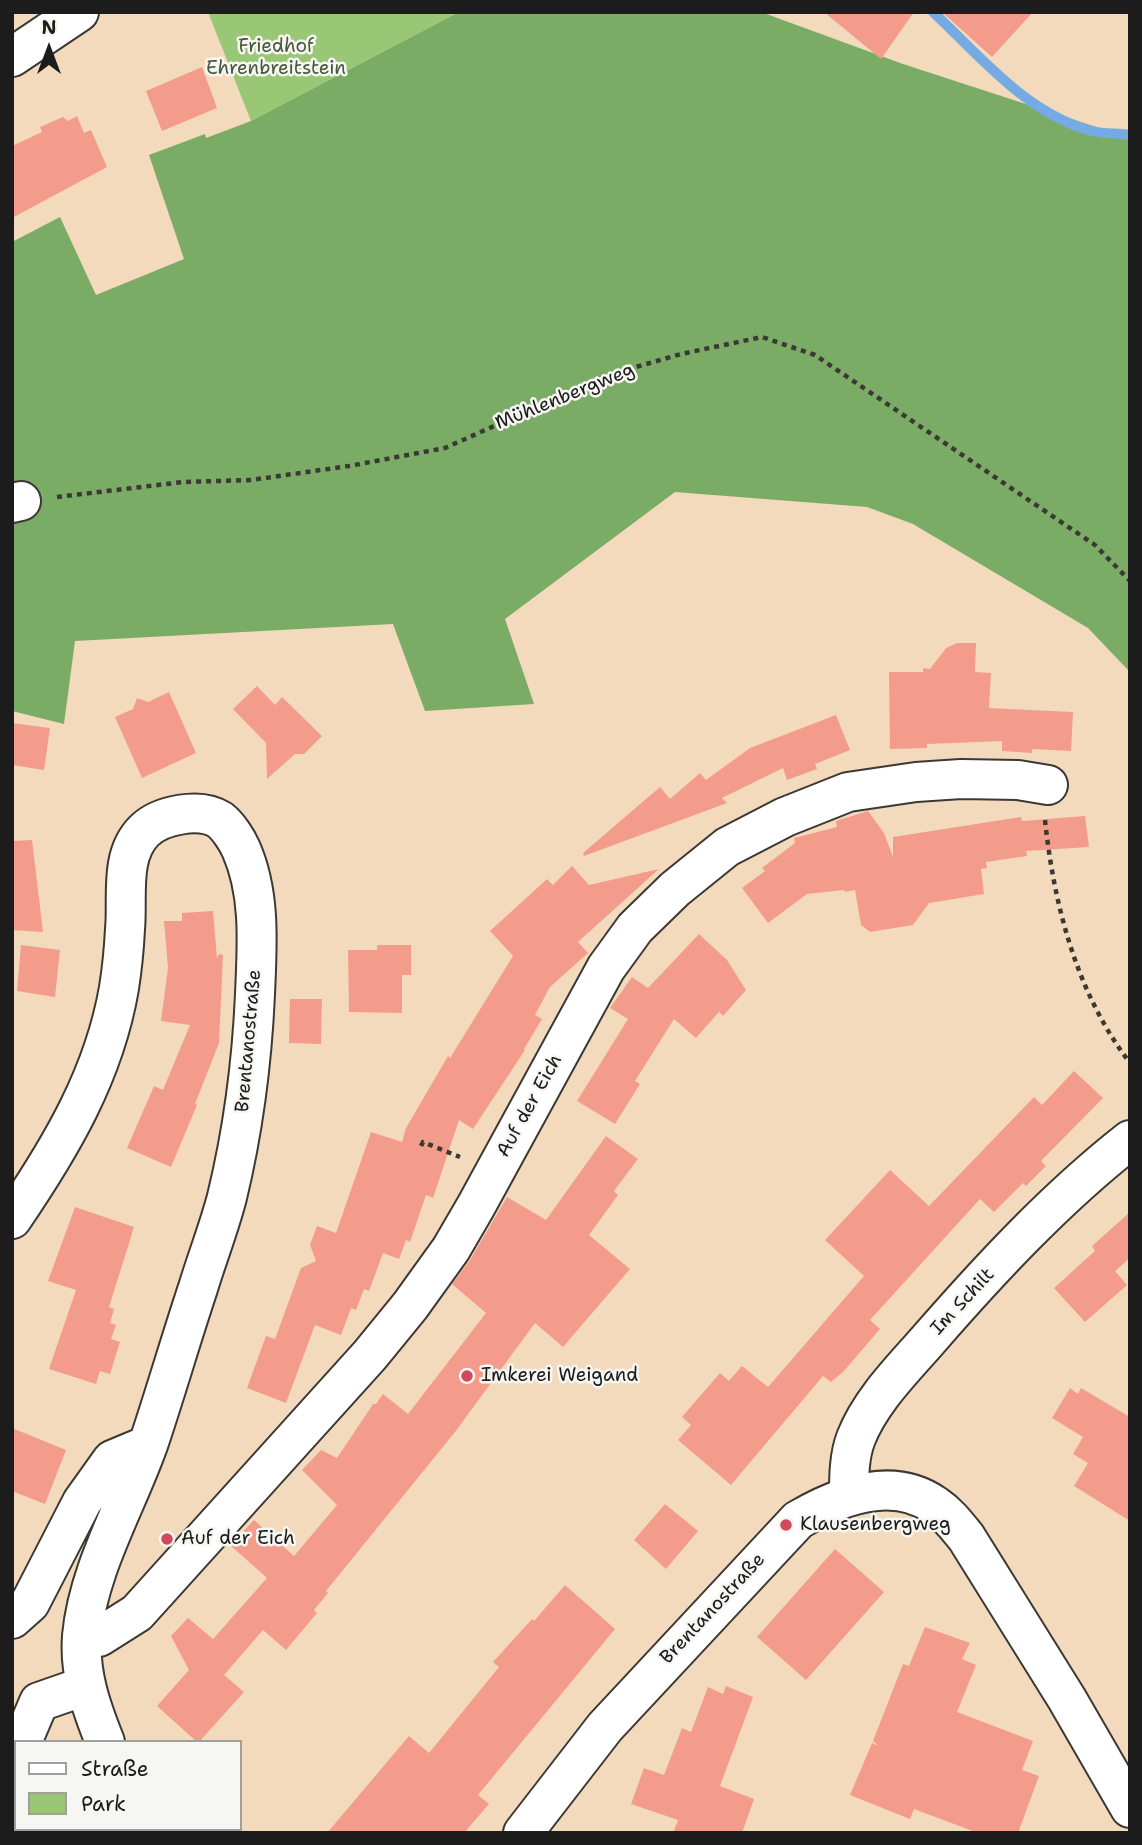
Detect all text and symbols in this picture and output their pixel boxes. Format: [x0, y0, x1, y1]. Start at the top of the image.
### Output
north arrow [14, 14, 84, 84]
text: N [41, 15, 57, 40]
park label: Friedhof Ehrenbreitstein [206, 36, 346, 80]
street label: Mühlenbergweg [492, 359, 638, 435]
street label: Brentanostraße [231, 969, 267, 1113]
street label: Auf der Eich [492, 1051, 568, 1161]
street label: Im Schilt [926, 1264, 1000, 1340]
place label: Imkerei Weigand [481, 1365, 638, 1387]
marker: Imkerei Weigand [459, 1368, 475, 1384]
place label: Klausenbergweg [800, 1514, 951, 1536]
marker: Klausenbergweg [778, 1517, 794, 1533]
place label: Auf der Eich [181, 1528, 295, 1550]
marker: Auf der Eich [159, 1531, 175, 1547]
street label: Brentanostraße [656, 1549, 770, 1669]
legend [14, 1740, 242, 1831]
text: Straße [81, 1755, 149, 1783]
text: Park [81, 1790, 126, 1818]

